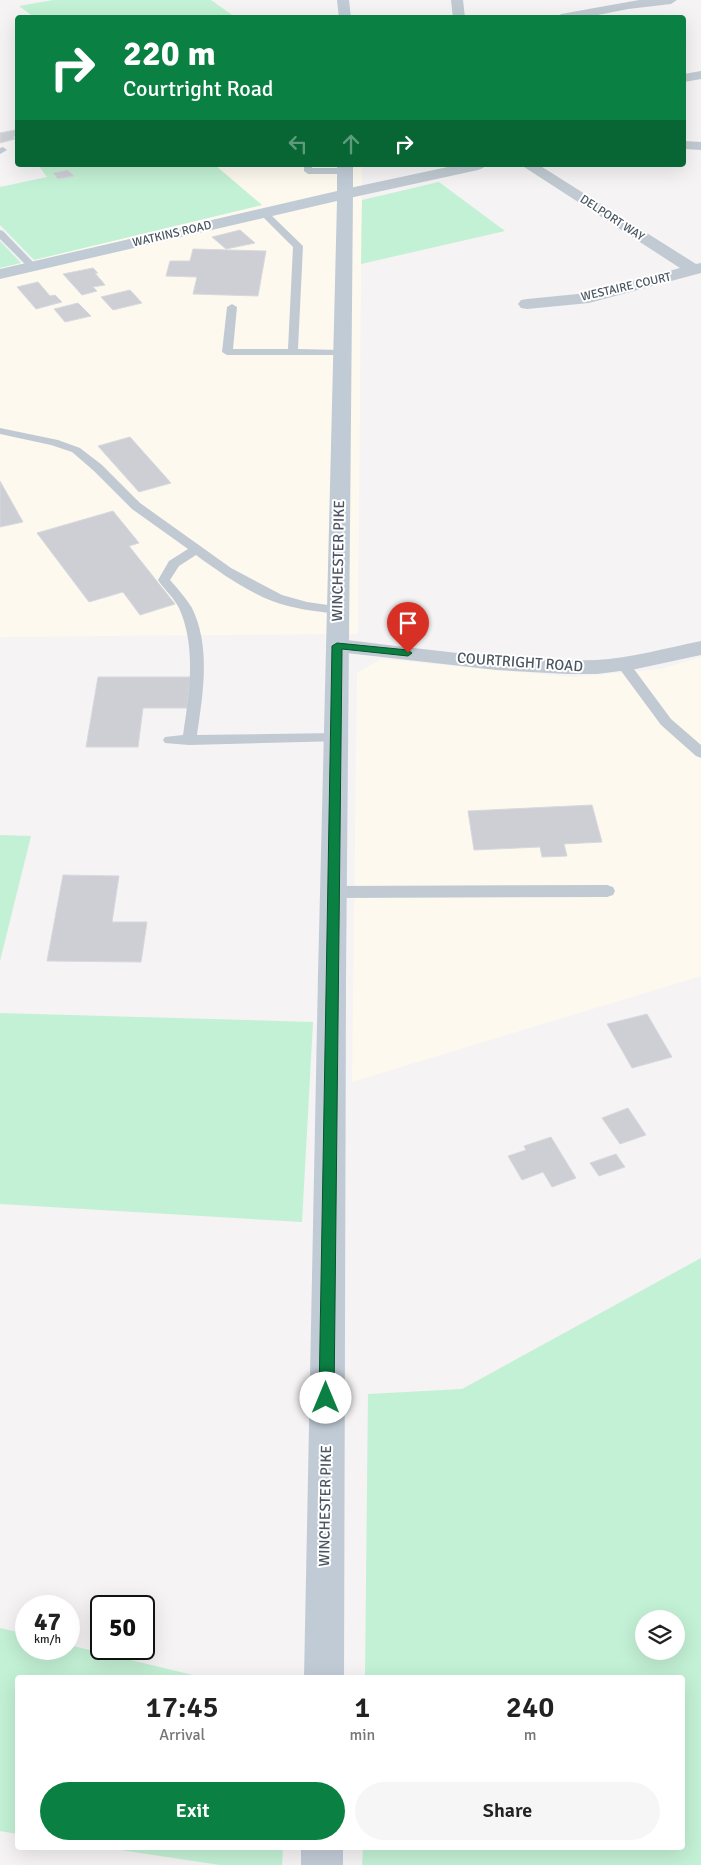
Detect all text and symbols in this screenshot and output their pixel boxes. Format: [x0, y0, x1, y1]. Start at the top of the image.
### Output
text: 220 m [123, 32, 216, 75]
icon: right [40, 35, 105, 100]
text: Courtright Road [123, 75, 274, 102]
icon: left [284, 130, 312, 158]
icon: ahead [337, 130, 365, 158]
icon: right [390, 130, 418, 158]
street label: DELPORT WAY [577, 192, 647, 244]
street label: WATKINS ROAD [131, 218, 213, 250]
street label: WESTAIRE COURT [579, 269, 673, 305]
street label: WINCHESTER PIKE [328, 500, 348, 622]
pin [387, 602, 429, 653]
icon: arrive [394, 609, 422, 637]
street label: COURTRIGHT ROAD [456, 649, 584, 675]
position arrow [299, 1371, 351, 1423]
street label: WINCHESTER PIKE [315, 1445, 335, 1567]
speed limit sign: 50 [90, 1595, 155, 1660]
text: 47 [34, 1606, 61, 1637]
map controls [635, 1610, 685, 1660]
button: layers [635, 1610, 685, 1660]
text: km/h [34, 1632, 61, 1647]
text: 17:45 [146, 1689, 219, 1726]
text: 1 [354, 1689, 370, 1726]
text: 240 [506, 1689, 554, 1726]
text: Arrival [159, 1725, 205, 1745]
text: min [349, 1725, 375, 1745]
text: m [524, 1725, 536, 1745]
button: Exit [40, 1782, 345, 1840]
button: Share [355, 1782, 660, 1840]

